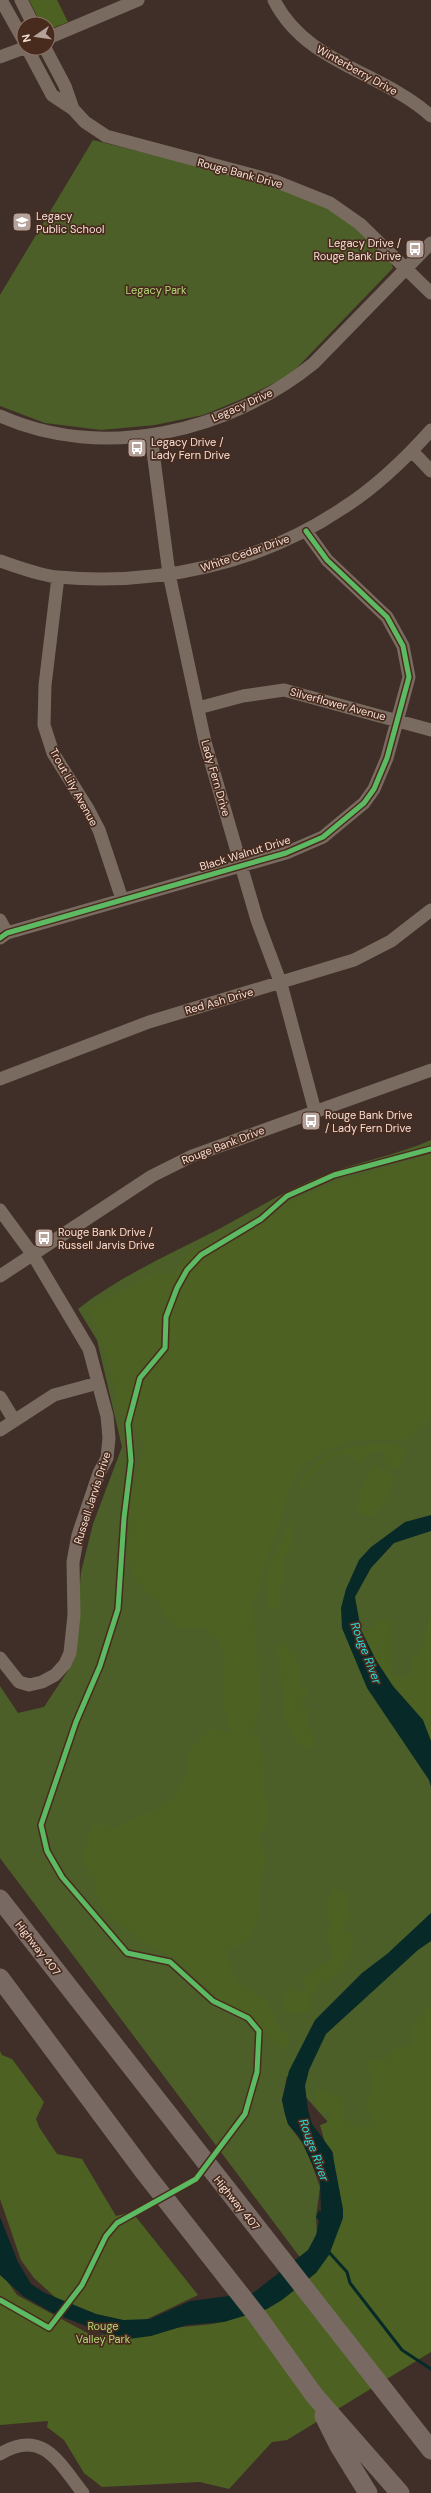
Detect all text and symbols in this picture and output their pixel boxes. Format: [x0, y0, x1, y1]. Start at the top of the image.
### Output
north arrow [16, 16, 56, 56]
text: N [19, 33, 34, 44]
street label: Winterberry Drive [314, 42, 400, 98]
street label: Rouge Bank Drive [196, 155, 284, 191]
place label: Legacy Public School [36, 209, 104, 236]
school or university icon: Legacy Public School [11, 211, 33, 233]
place label: Legacy Drive / Rouge Bank Drive [313, 236, 401, 263]
bus stop icon: Legacy Drive / Rouge Bank Drive [404, 238, 426, 260]
park label: Legacy Park [126, 283, 187, 297]
street label: Legacy Drive [209, 385, 275, 425]
place label: Legacy Drive / Lady Fern Drive [151, 435, 230, 462]
bus stop icon: Legacy Drive / Lady Fern Drive [126, 437, 148, 459]
street label: White Cedar Drive [199, 531, 291, 575]
street label: Silverflower Avenue [289, 684, 387, 724]
street label: Lady Fern Drive [198, 738, 234, 818]
street label: Trout Lily Avenue [47, 746, 101, 828]
street label: Black Walnut Drive [198, 833, 292, 873]
street label: Red Ash Drive [183, 985, 255, 1017]
place label: Rouge Bank Drive / Lady Fern Drive [325, 1108, 413, 1135]
bus stop icon: Rouge Bank Drive / Lady Fern Drive [300, 1110, 322, 1132]
street label: Rouge Bank Drive [180, 1123, 266, 1167]
place label: Rouge Bank Drive / Russell Jarvis Drive [58, 1225, 154, 1252]
bus stop icon: Rouge Bank Drive / Russell Jarvis Drive [33, 1227, 55, 1249]
street label: Russell Jarvis Drive [70, 1450, 114, 1546]
water label: Rouge River [347, 1620, 385, 1687]
street label: Highway 407 [12, 1918, 64, 1978]
water label: Rouge River [295, 2117, 333, 2184]
street label: Highway 407 [211, 2173, 263, 2233]
park label: Rouge Valley Park [76, 2319, 131, 2346]

